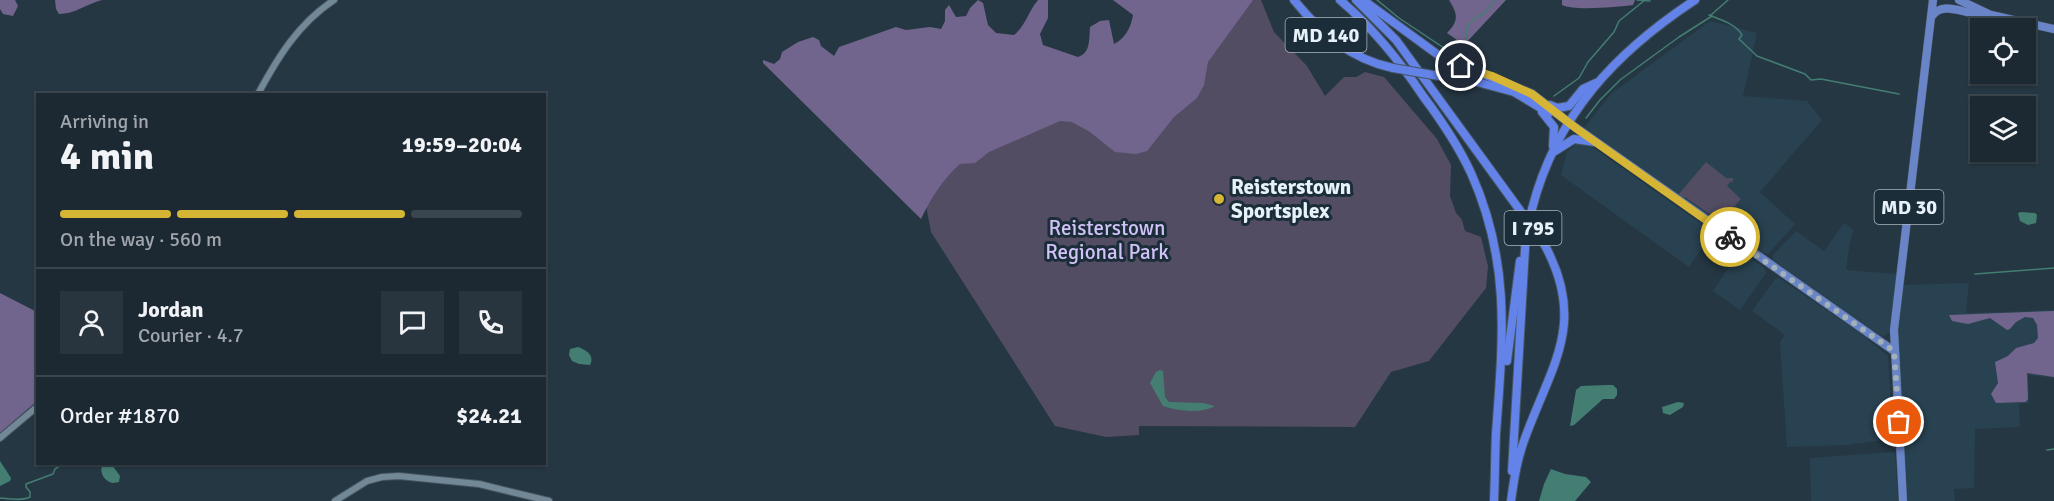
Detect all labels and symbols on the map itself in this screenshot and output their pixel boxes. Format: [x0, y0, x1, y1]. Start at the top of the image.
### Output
road number: MD 140 [1286, 18, 1366, 52]
pin [1435, 40, 1486, 91]
place label: Reisterstown Sportsplex [1231, 174, 1351, 224]
road number: MD 30 [1874, 190, 1944, 224]
marker: Reisterstown Sportsplex [1212, 192, 1226, 206]
courier [1700, 207, 1760, 267]
road number: I 795 [1504, 211, 1562, 245]
park label: Reisterstown Regional Park [1045, 215, 1169, 265]
pin [1873, 396, 1924, 447]

